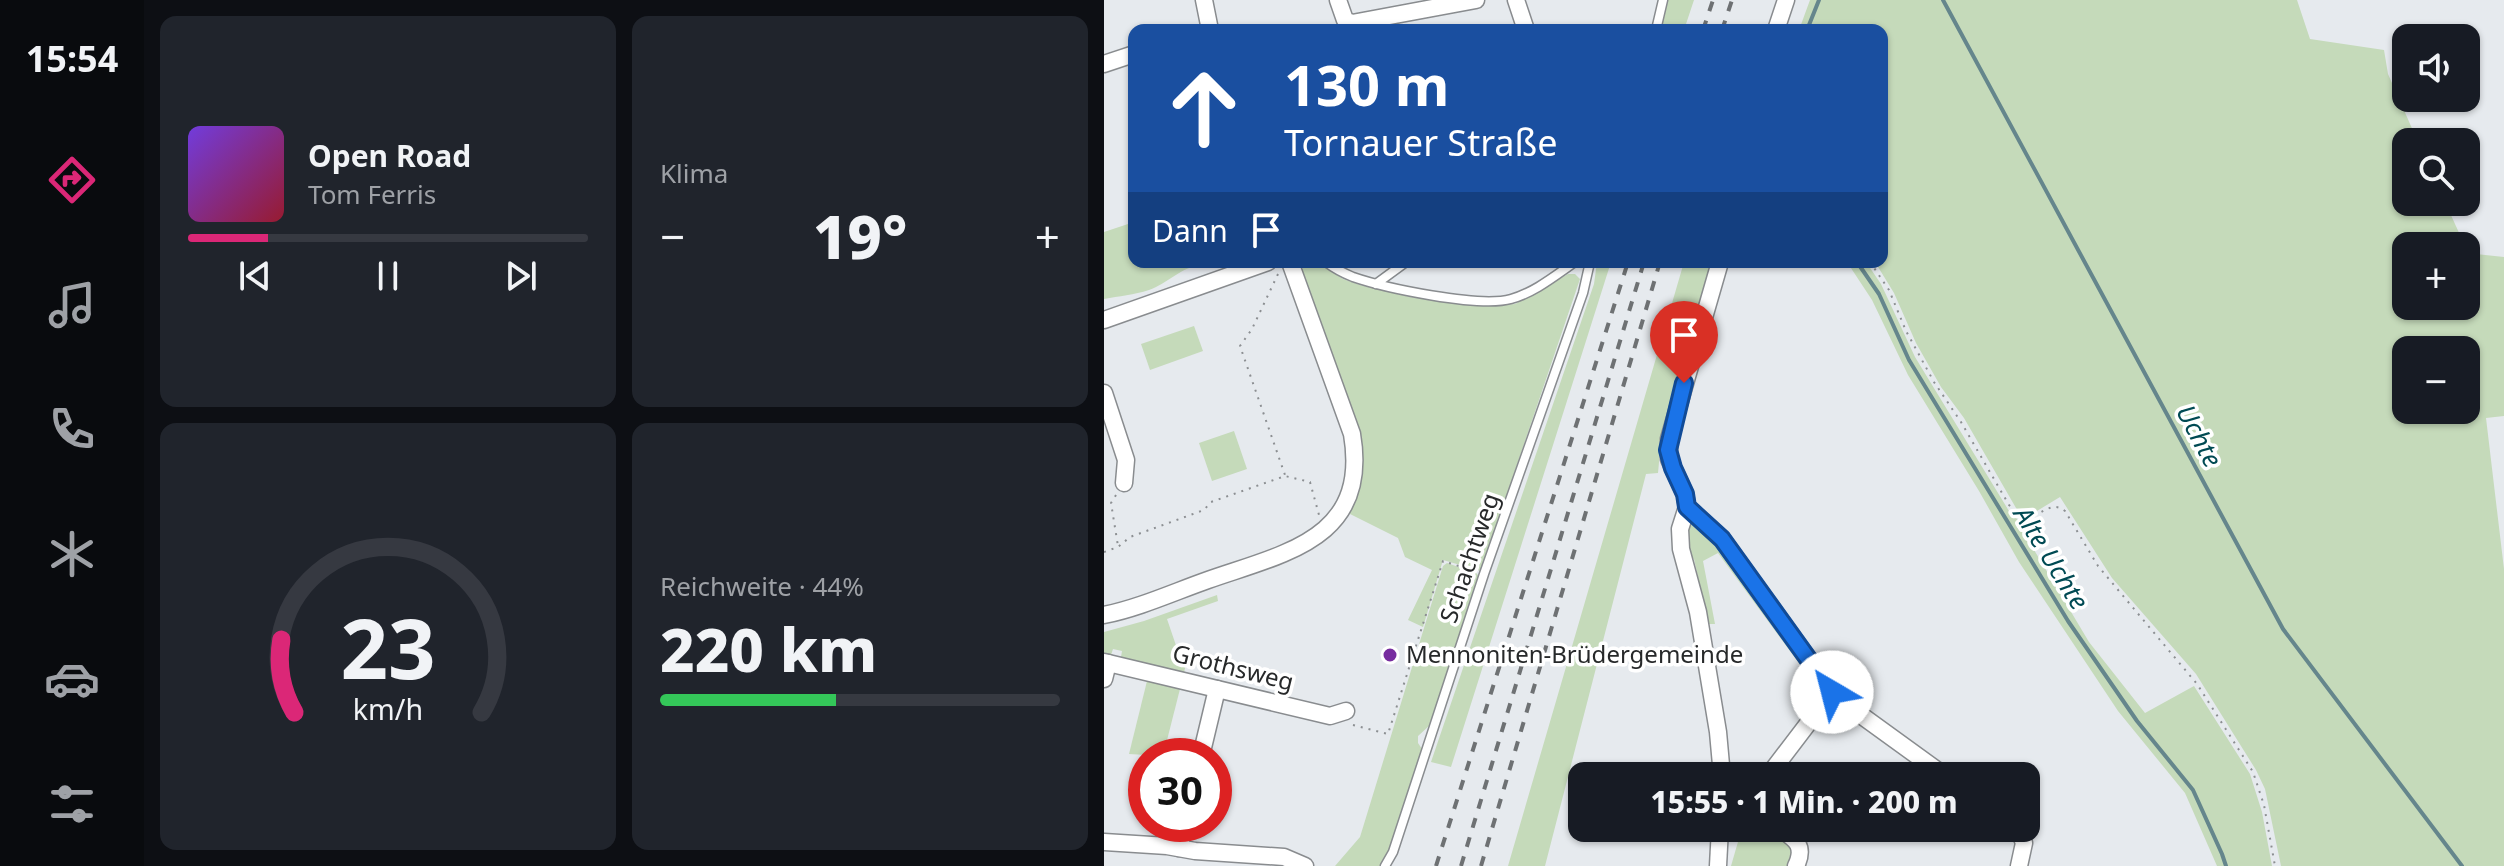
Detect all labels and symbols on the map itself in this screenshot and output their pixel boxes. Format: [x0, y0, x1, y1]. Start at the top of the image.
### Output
pin [1650, 301, 1718, 383]
water label: Uchte [2168, 398, 2231, 473]
street label: Schachtweg [1431, 488, 1506, 627]
water label: Alte Uchte [2005, 497, 2098, 616]
street label: Grothsweg [1169, 636, 1297, 698]
place label: Mennoniten-Brüdergemeinde [1406, 637, 1743, 670]
marker: Mennoniten-Brüdergemeinde [1381, 646, 1399, 664]
position arrow [1790, 650, 1874, 734]
speed limit sign: 30 [1128, 738, 1232, 842]

